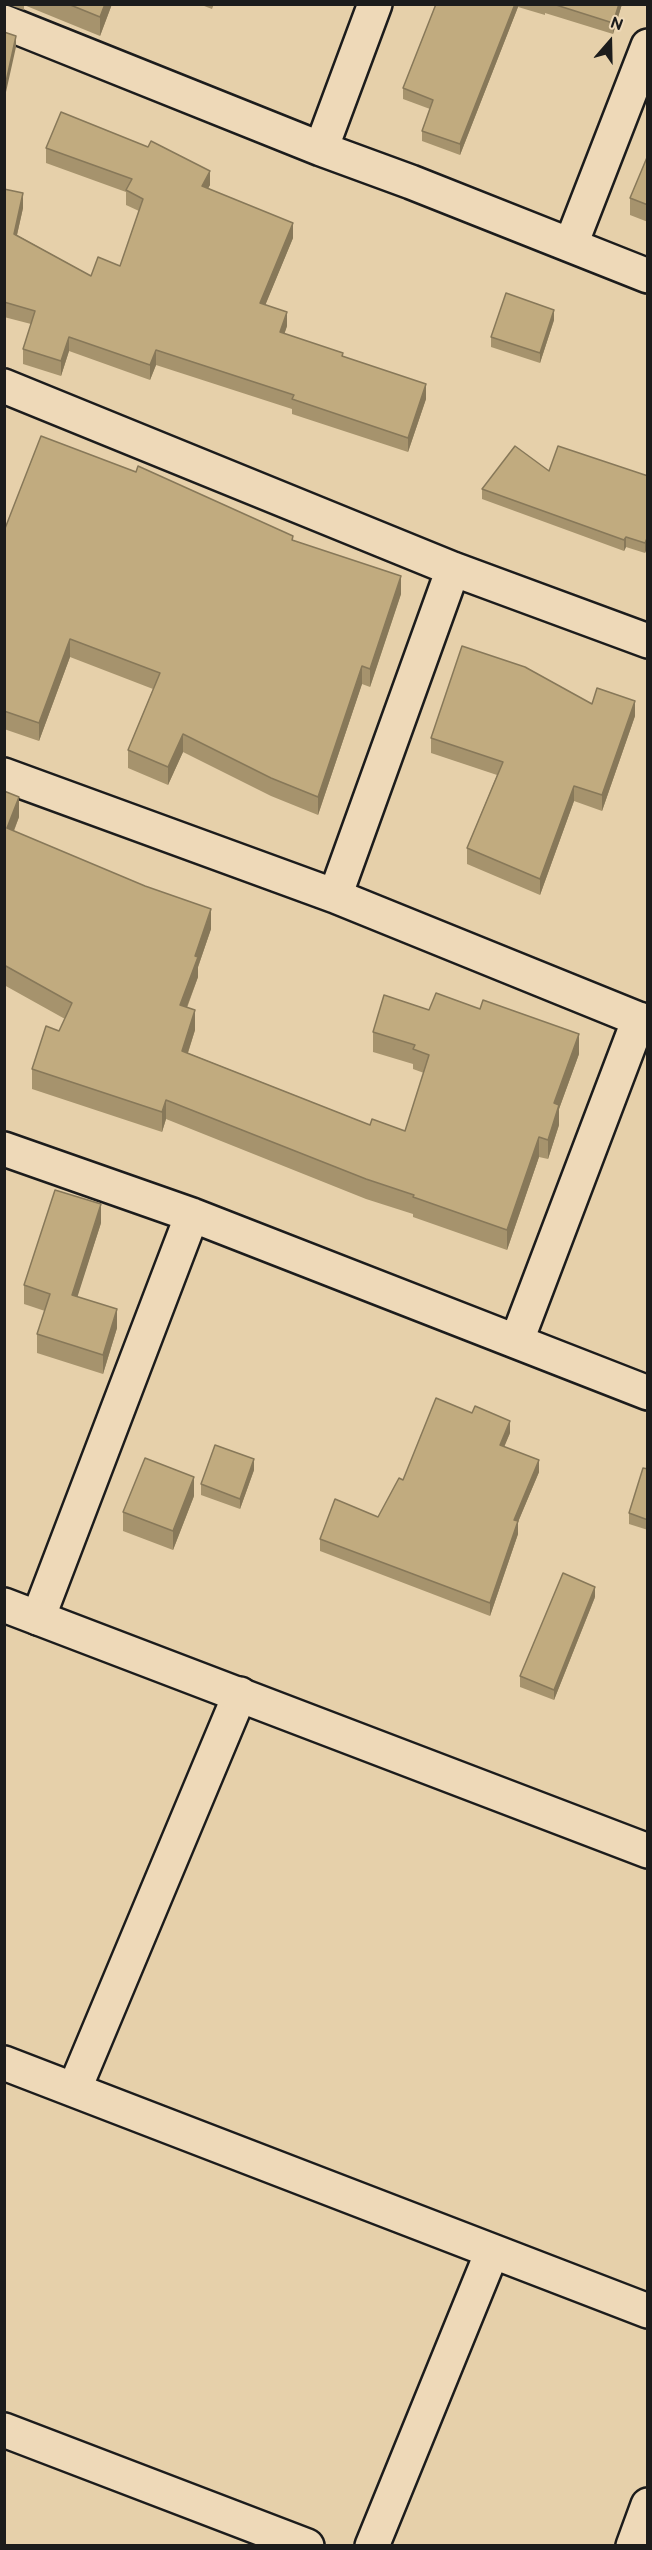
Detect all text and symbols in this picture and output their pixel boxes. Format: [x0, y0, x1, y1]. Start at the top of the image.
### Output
north arrow [580, 12, 640, 72]
text: N [607, 14, 625, 36]

